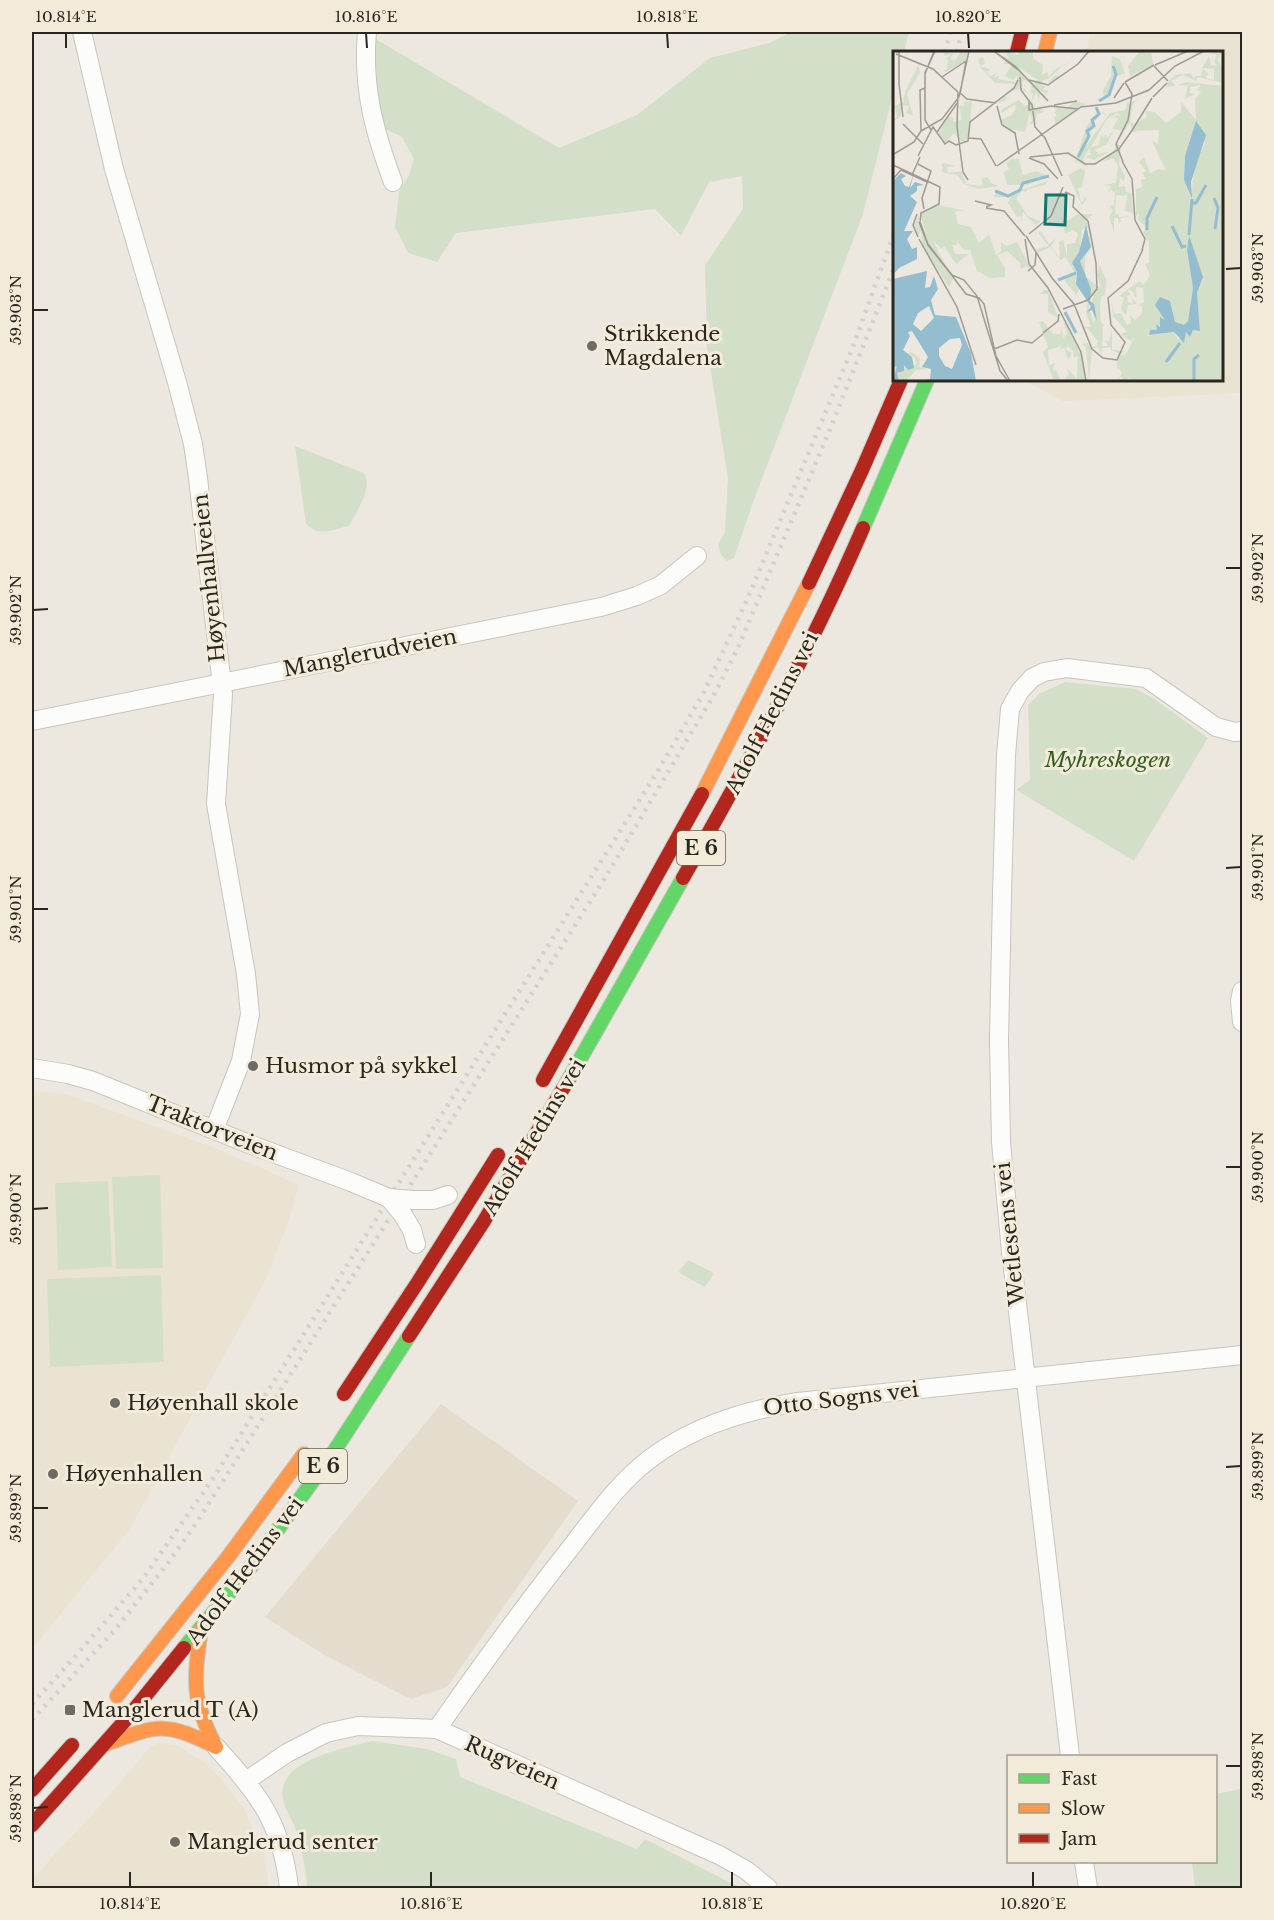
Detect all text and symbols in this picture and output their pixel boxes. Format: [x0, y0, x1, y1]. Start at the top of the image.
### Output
text: 10.814°E [35, 7, 97, 26]
text: 10.816°E [335, 7, 397, 26]
text: 10.818°E [636, 7, 698, 26]
text: 10.820°E [935, 7, 1001, 26]
inset map [893, 51, 1223, 381]
text: 59.903°N [1248, 233, 1267, 303]
text: 59.903°N [6, 275, 25, 345]
place label: Strikkende Magdalena [604, 321, 722, 371]
marker: Strikkende Magdalena [585, 339, 599, 353]
street label: Høyenhallveien [187, 492, 231, 664]
text: 59.902°N [1248, 533, 1267, 603]
text: 59.902°N [6, 575, 25, 645]
street label: Manglerudveien [281, 623, 459, 683]
street label: Adolf Hedins vei [719, 628, 824, 799]
park label: Myhreskogen [1044, 747, 1171, 773]
road number: E 6 [677, 831, 725, 865]
text: 59.901°N [1248, 833, 1267, 901]
text: 59.901°N [6, 875, 25, 943]
place label: Husmor på sykkel [265, 1053, 458, 1079]
street label: Adolf Hedins vei [476, 1054, 591, 1221]
marker: Husmor på sykkel [246, 1059, 260, 1073]
street label: Traktorveien [142, 1090, 282, 1166]
text: 59.900°N [1248, 1131, 1267, 1203]
street label: Wetlesens vei [990, 1161, 1031, 1308]
text: 59.900°N [6, 1173, 25, 1245]
street label: Otto Sogns vei [762, 1377, 920, 1421]
place label: Høyenhall skole [127, 1390, 299, 1416]
marker: Høyenhall skole [108, 1396, 122, 1410]
text: 59.899°N [1248, 1432, 1267, 1500]
road number: E 6 [299, 1449, 347, 1483]
place label: Høyenhallen [65, 1461, 203, 1487]
marker: Høyenhallen [46, 1467, 60, 1481]
text: 59.899°N [6, 1474, 25, 1542]
street label: Adolf Hedins vei [180, 1492, 309, 1651]
place label: Manglerud T (A) [82, 1697, 258, 1723]
marker: Manglerud T (A) [63, 1703, 77, 1717]
street label: Rugveien [460, 1731, 564, 1795]
text: 59.898°N [1248, 1732, 1267, 1800]
legend [1007, 1755, 1217, 1863]
text: Fast [1061, 1768, 1098, 1790]
text: 59.898°N [6, 1774, 25, 1842]
text: Slow [1061, 1798, 1106, 1820]
text: Jam [1059, 1828, 1097, 1850]
place label: Manglerud senter [187, 1829, 378, 1855]
marker: Manglerud senter [168, 1835, 182, 1849]
text: 10.814°E [99, 1894, 161, 1913]
text: 10.816°E [400, 1894, 462, 1913]
text: 10.818°E [701, 1894, 763, 1913]
text: 10.820°E [1000, 1894, 1066, 1913]

